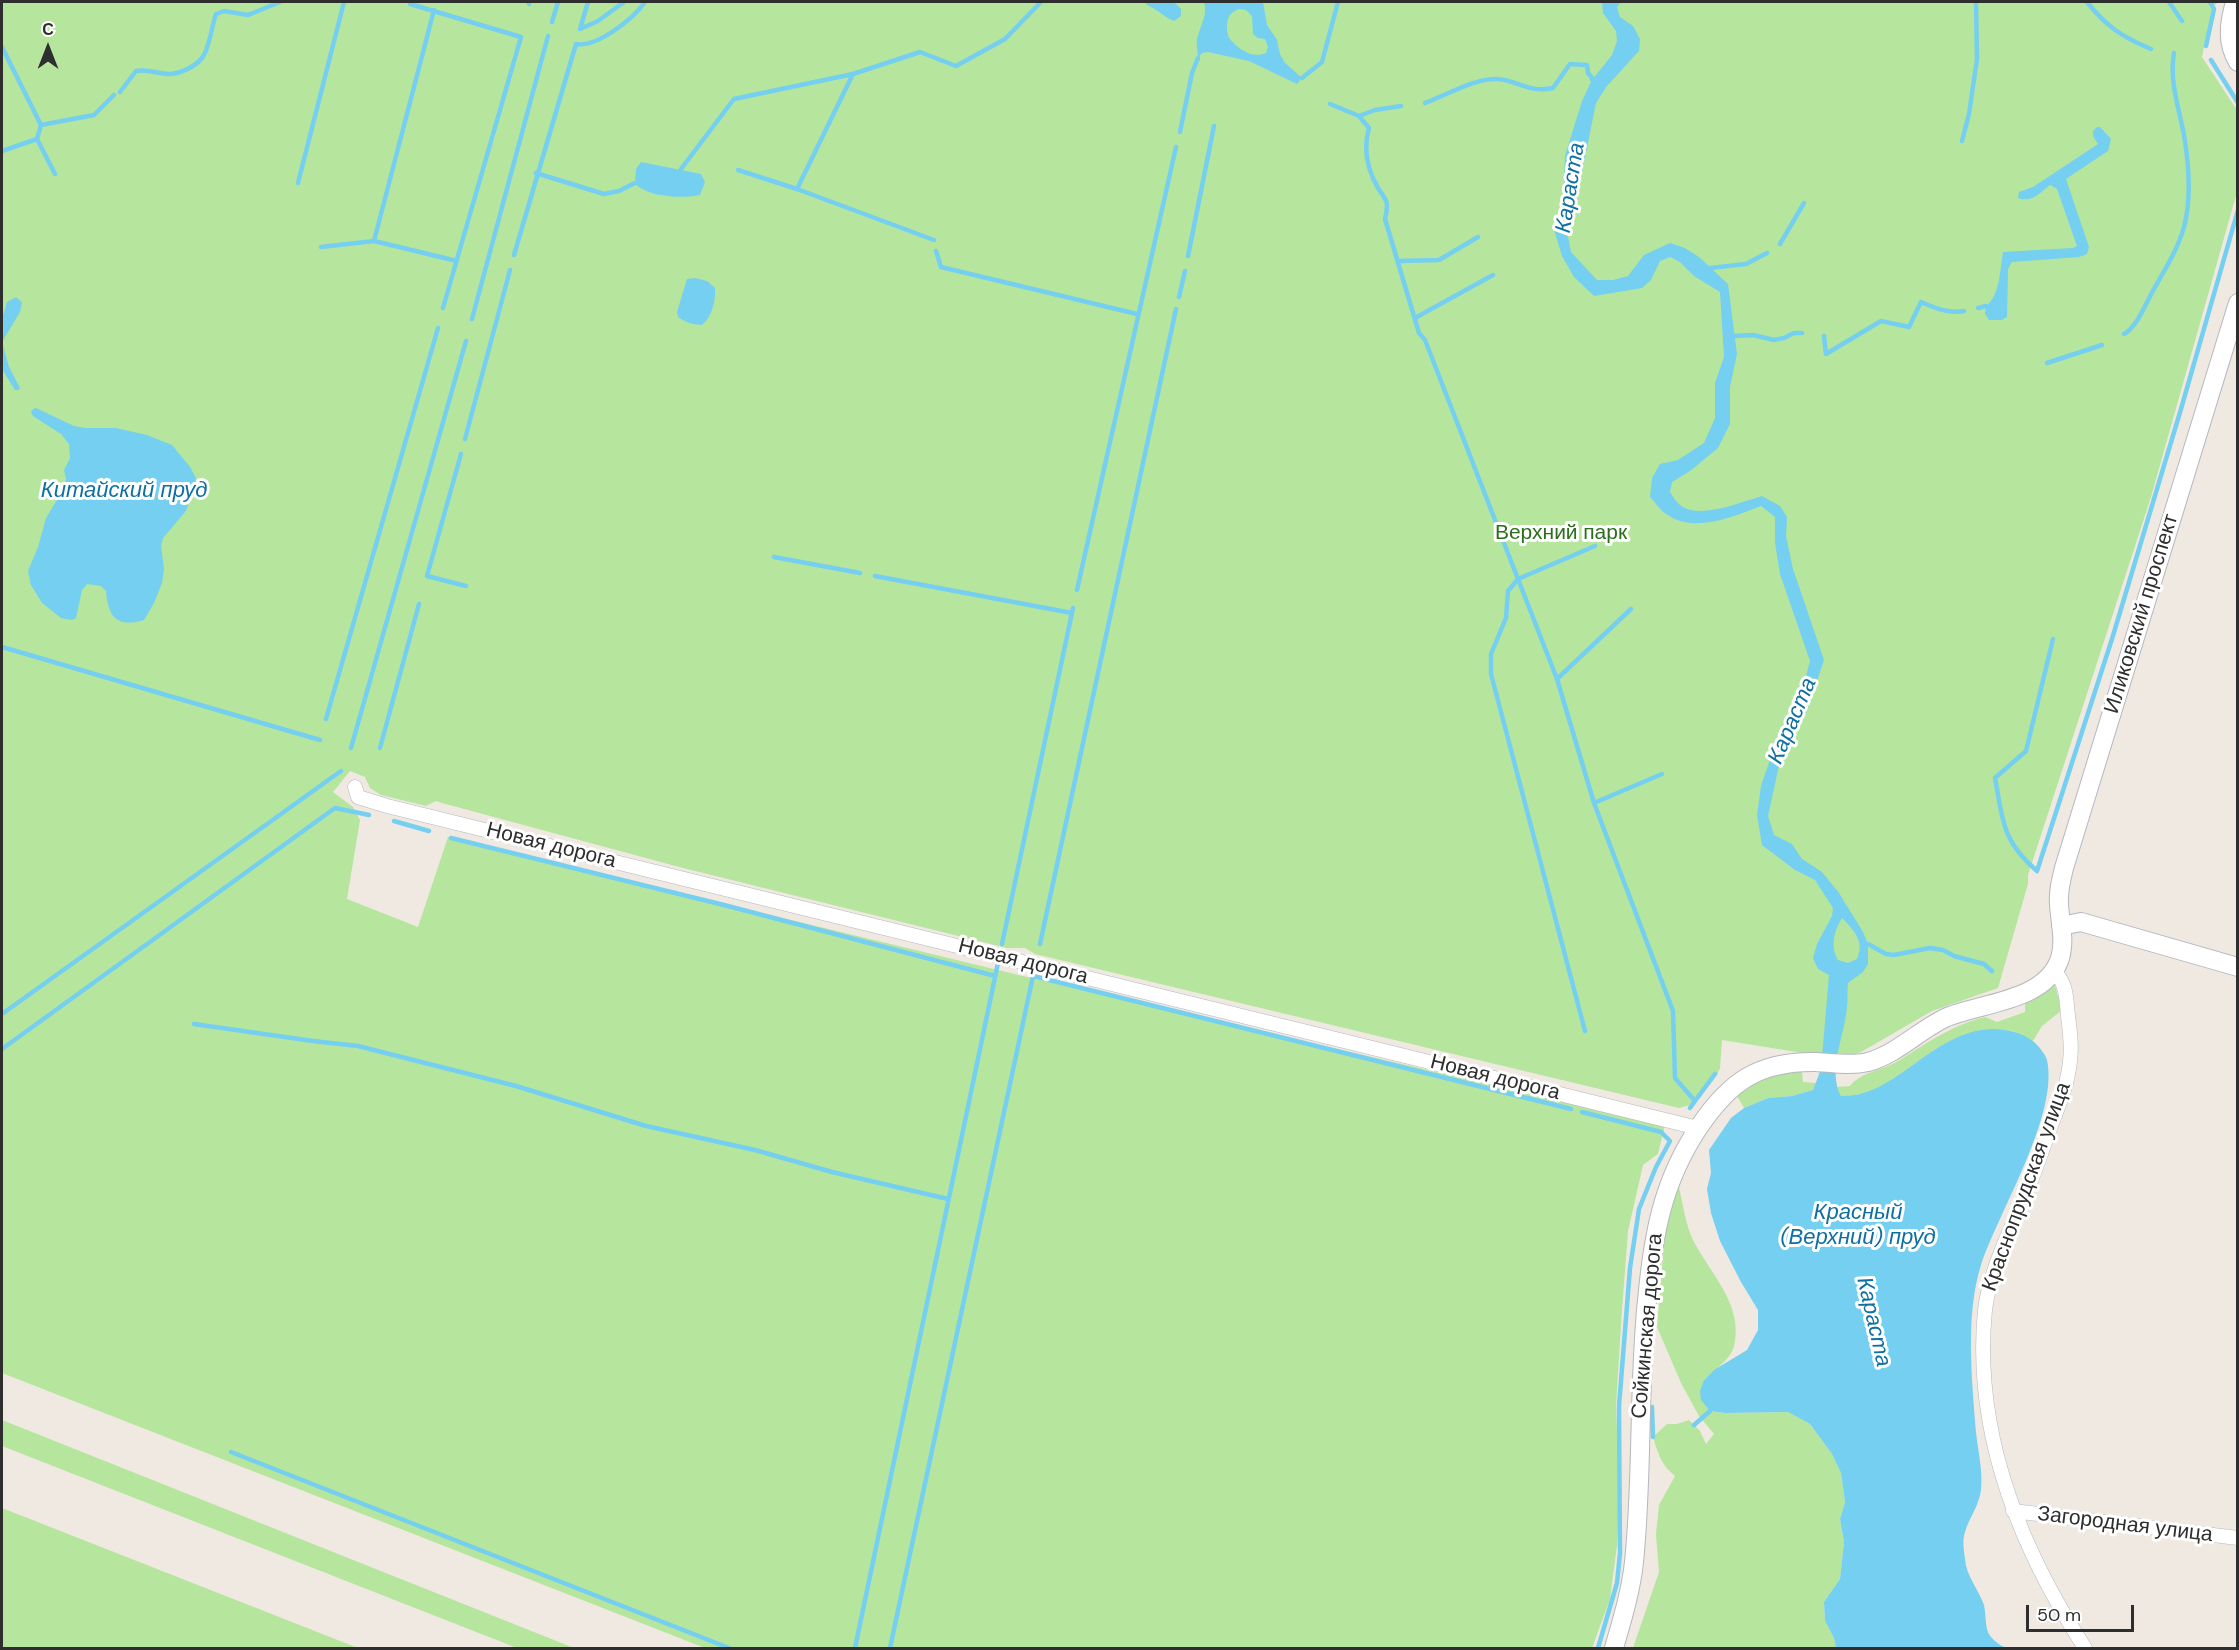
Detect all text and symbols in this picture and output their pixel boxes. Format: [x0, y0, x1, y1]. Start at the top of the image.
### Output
north arrow [18, 18, 78, 78]
text: С [42, 19, 54, 40]
water label: Караста [1551, 141, 1591, 235]
water label: Китайский пруд [41, 478, 207, 504]
street label: Иликовский проспект [2100, 511, 2184, 717]
park label: Верхний парк [1495, 520, 1627, 546]
water label: Караста [1763, 674, 1823, 768]
street label: Новая дорога [484, 818, 618, 874]
street label: Новая дорога [956, 934, 1090, 990]
street label: Новая дорога [1428, 1050, 1562, 1106]
street label: Краснопрудская улица [1977, 1079, 2077, 1295]
water label: Красный (Верхний) пруд [1780, 1200, 1936, 1252]
street label: Сойкинская дорога [1627, 1232, 1669, 1420]
water label: Караста [1850, 1275, 1896, 1369]
street label: Загородная улица [2036, 1502, 2214, 1548]
scale bar [2029, 1593, 2137, 1631]
text: 50 m [2037, 1603, 2081, 1627]

